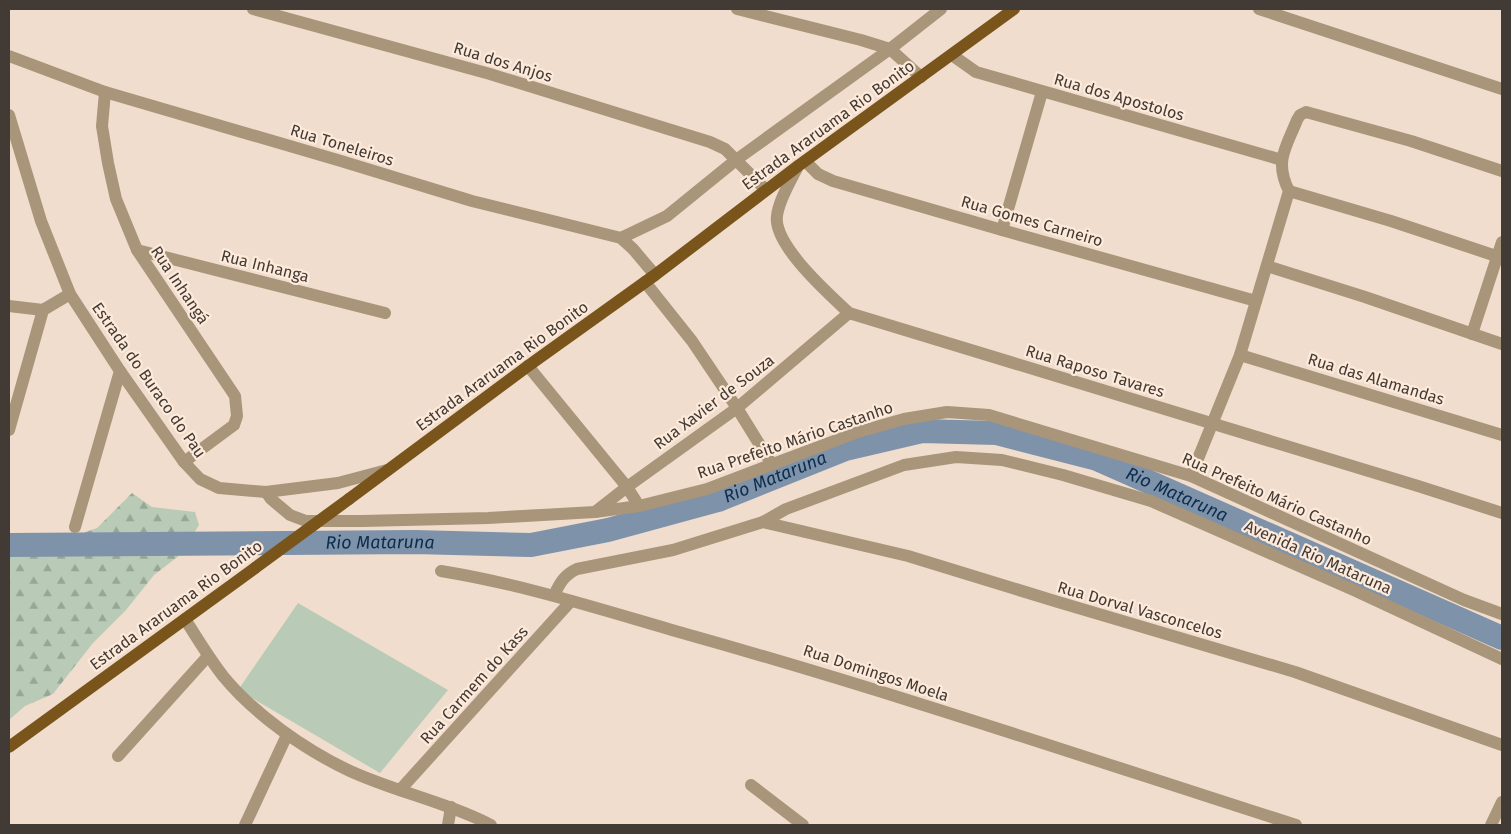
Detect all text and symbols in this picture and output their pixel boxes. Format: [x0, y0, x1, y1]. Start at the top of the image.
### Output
street label: Rua dos Anjos [451, 38, 555, 86]
street label: Estrada Araruama Rio Bonito [738, 56, 918, 194]
street label: Rua dos Apostolos [1052, 69, 1186, 125]
street label: Rua Toneleiros [288, 120, 396, 170]
street label: Rua Gomes Carneiro [959, 192, 1105, 250]
street label: Rua Inhangá [147, 242, 213, 328]
street label: Rua Inhanga [219, 246, 311, 286]
street label: Estrada Araruama Rio Bonito [412, 297, 592, 435]
street label: Estrada do Buraco do Pau [88, 299, 210, 461]
street label: Rua Raposo Tavares [1023, 341, 1167, 401]
street label: Rua das Alamandas [1306, 349, 1446, 409]
street label: Rua Xavier de Souza [650, 351, 778, 453]
street label: Rua Prefeito Mário Castanho [695, 398, 895, 482]
water label: Rio Mataruna [720, 447, 830, 508]
street label: Rua Prefeito Mário Castanho [1179, 449, 1375, 549]
water label: Rio Mataruna [1122, 462, 1231, 526]
street label: Avenida Rio Mataruna [1242, 516, 1394, 598]
water label: Rio Mataruna [325, 531, 435, 554]
street label: Estrada Araruama Rio Bonito [86, 536, 266, 674]
street label: Rua Dorval Vasconcelos [1055, 577, 1225, 643]
street label: Rua Carmem do Kass [416, 622, 532, 748]
street label: Rua Domingos Moela [801, 640, 951, 706]

